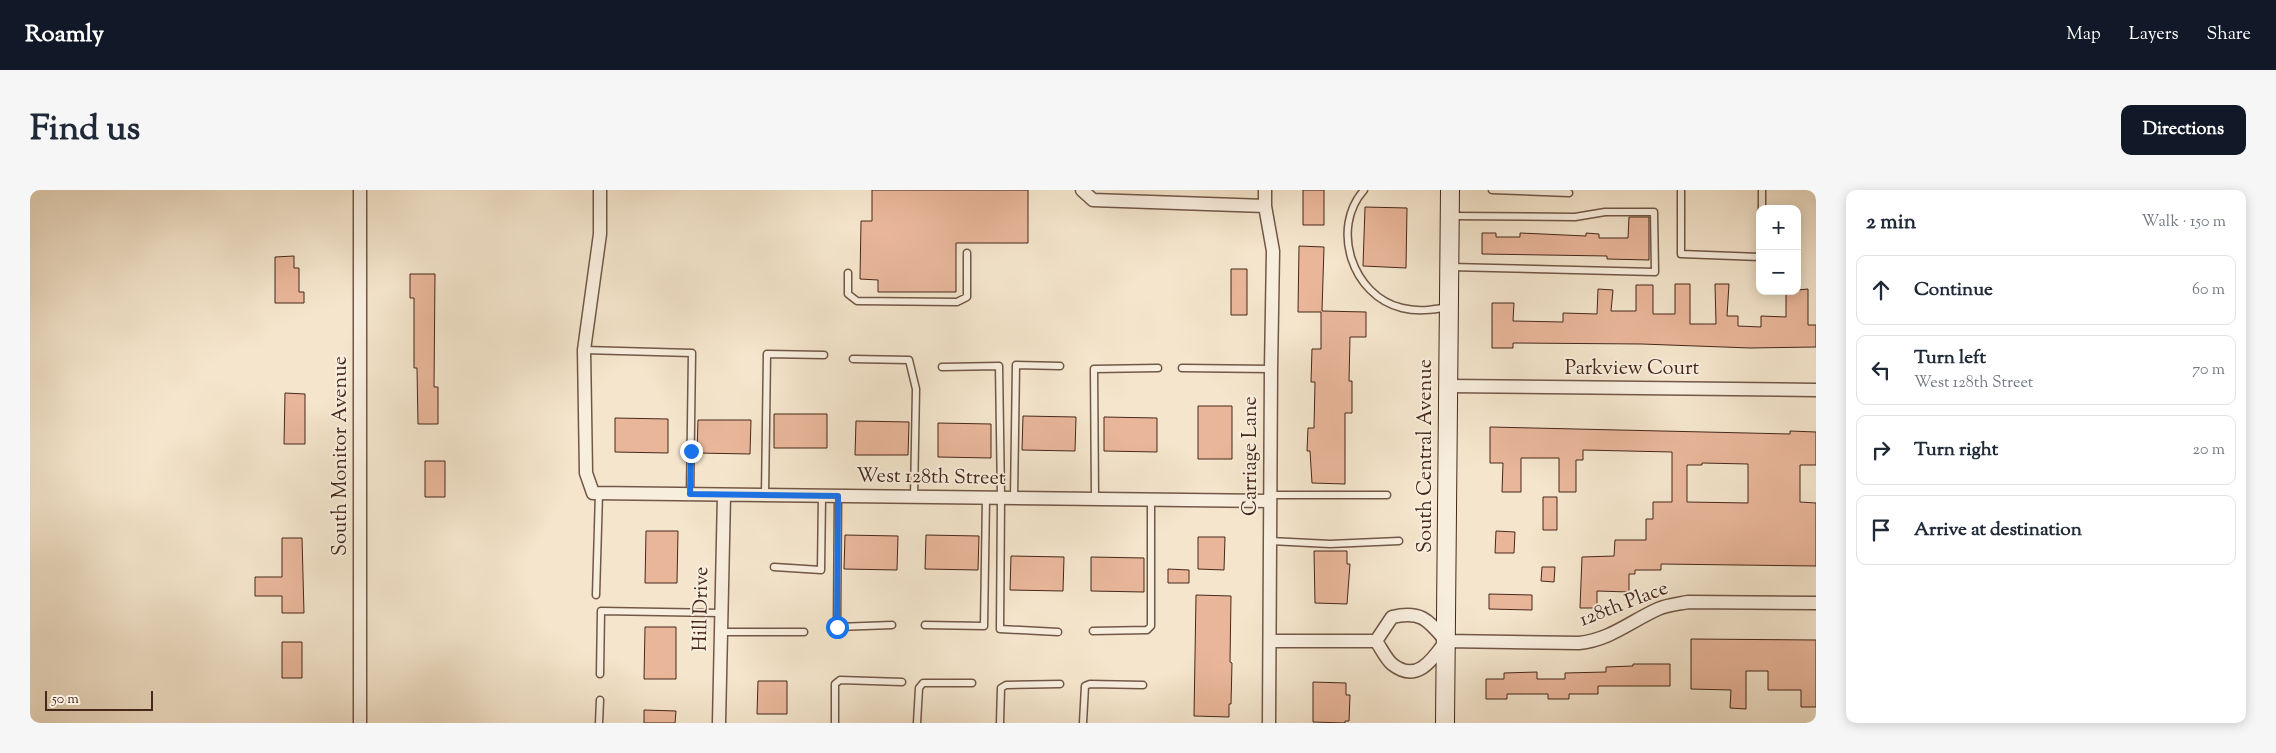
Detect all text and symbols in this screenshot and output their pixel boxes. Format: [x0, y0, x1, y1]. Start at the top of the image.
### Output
text: Roamly [25, 18, 104, 52]
text: Map [2066, 22, 2101, 48]
text: Layers [2129, 22, 2179, 48]
text: Share [2207, 22, 2251, 48]
text: Find us [30, 105, 140, 156]
button: Directions [2121, 105, 2246, 155]
map controls [1756, 205, 1801, 295]
button: + [1756, 205, 1801, 250]
text: 2 min [1866, 208, 1916, 238]
text: Walk · 150 m [2142, 211, 2226, 234]
button: − [1756, 250, 1801, 295]
icon: ahead [1867, 276, 1895, 304]
text: Continue [1914, 277, 1993, 304]
text: 60 m [2192, 279, 2225, 302]
text: Turn left [1914, 345, 1986, 372]
street label: Parkview Court [1565, 355, 1699, 384]
street label: South Monitor Avenue [327, 356, 356, 556]
icon: left [1867, 356, 1895, 384]
street label: South Central Avenue [1412, 359, 1441, 553]
text: 70 m [2192, 359, 2225, 382]
text: West 128th Street [1914, 372, 2033, 395]
street label: Carriage Lane [1237, 396, 1266, 516]
icon: right [1867, 436, 1895, 464]
text: Turn right [1914, 437, 1998, 464]
text: 20 m [2192, 439, 2225, 462]
route end [680, 440, 703, 463]
street label: West 128th Street [856, 462, 1006, 494]
icon: arrive [1867, 516, 1895, 544]
text: Arrive at destination [1914, 517, 2082, 544]
street label: Hill Drive [687, 566, 717, 652]
street label: 128th Place [1575, 575, 1673, 635]
route start [826, 616, 849, 639]
scale bar [45, 688, 152, 711]
text: 50 m [52, 690, 79, 710]

